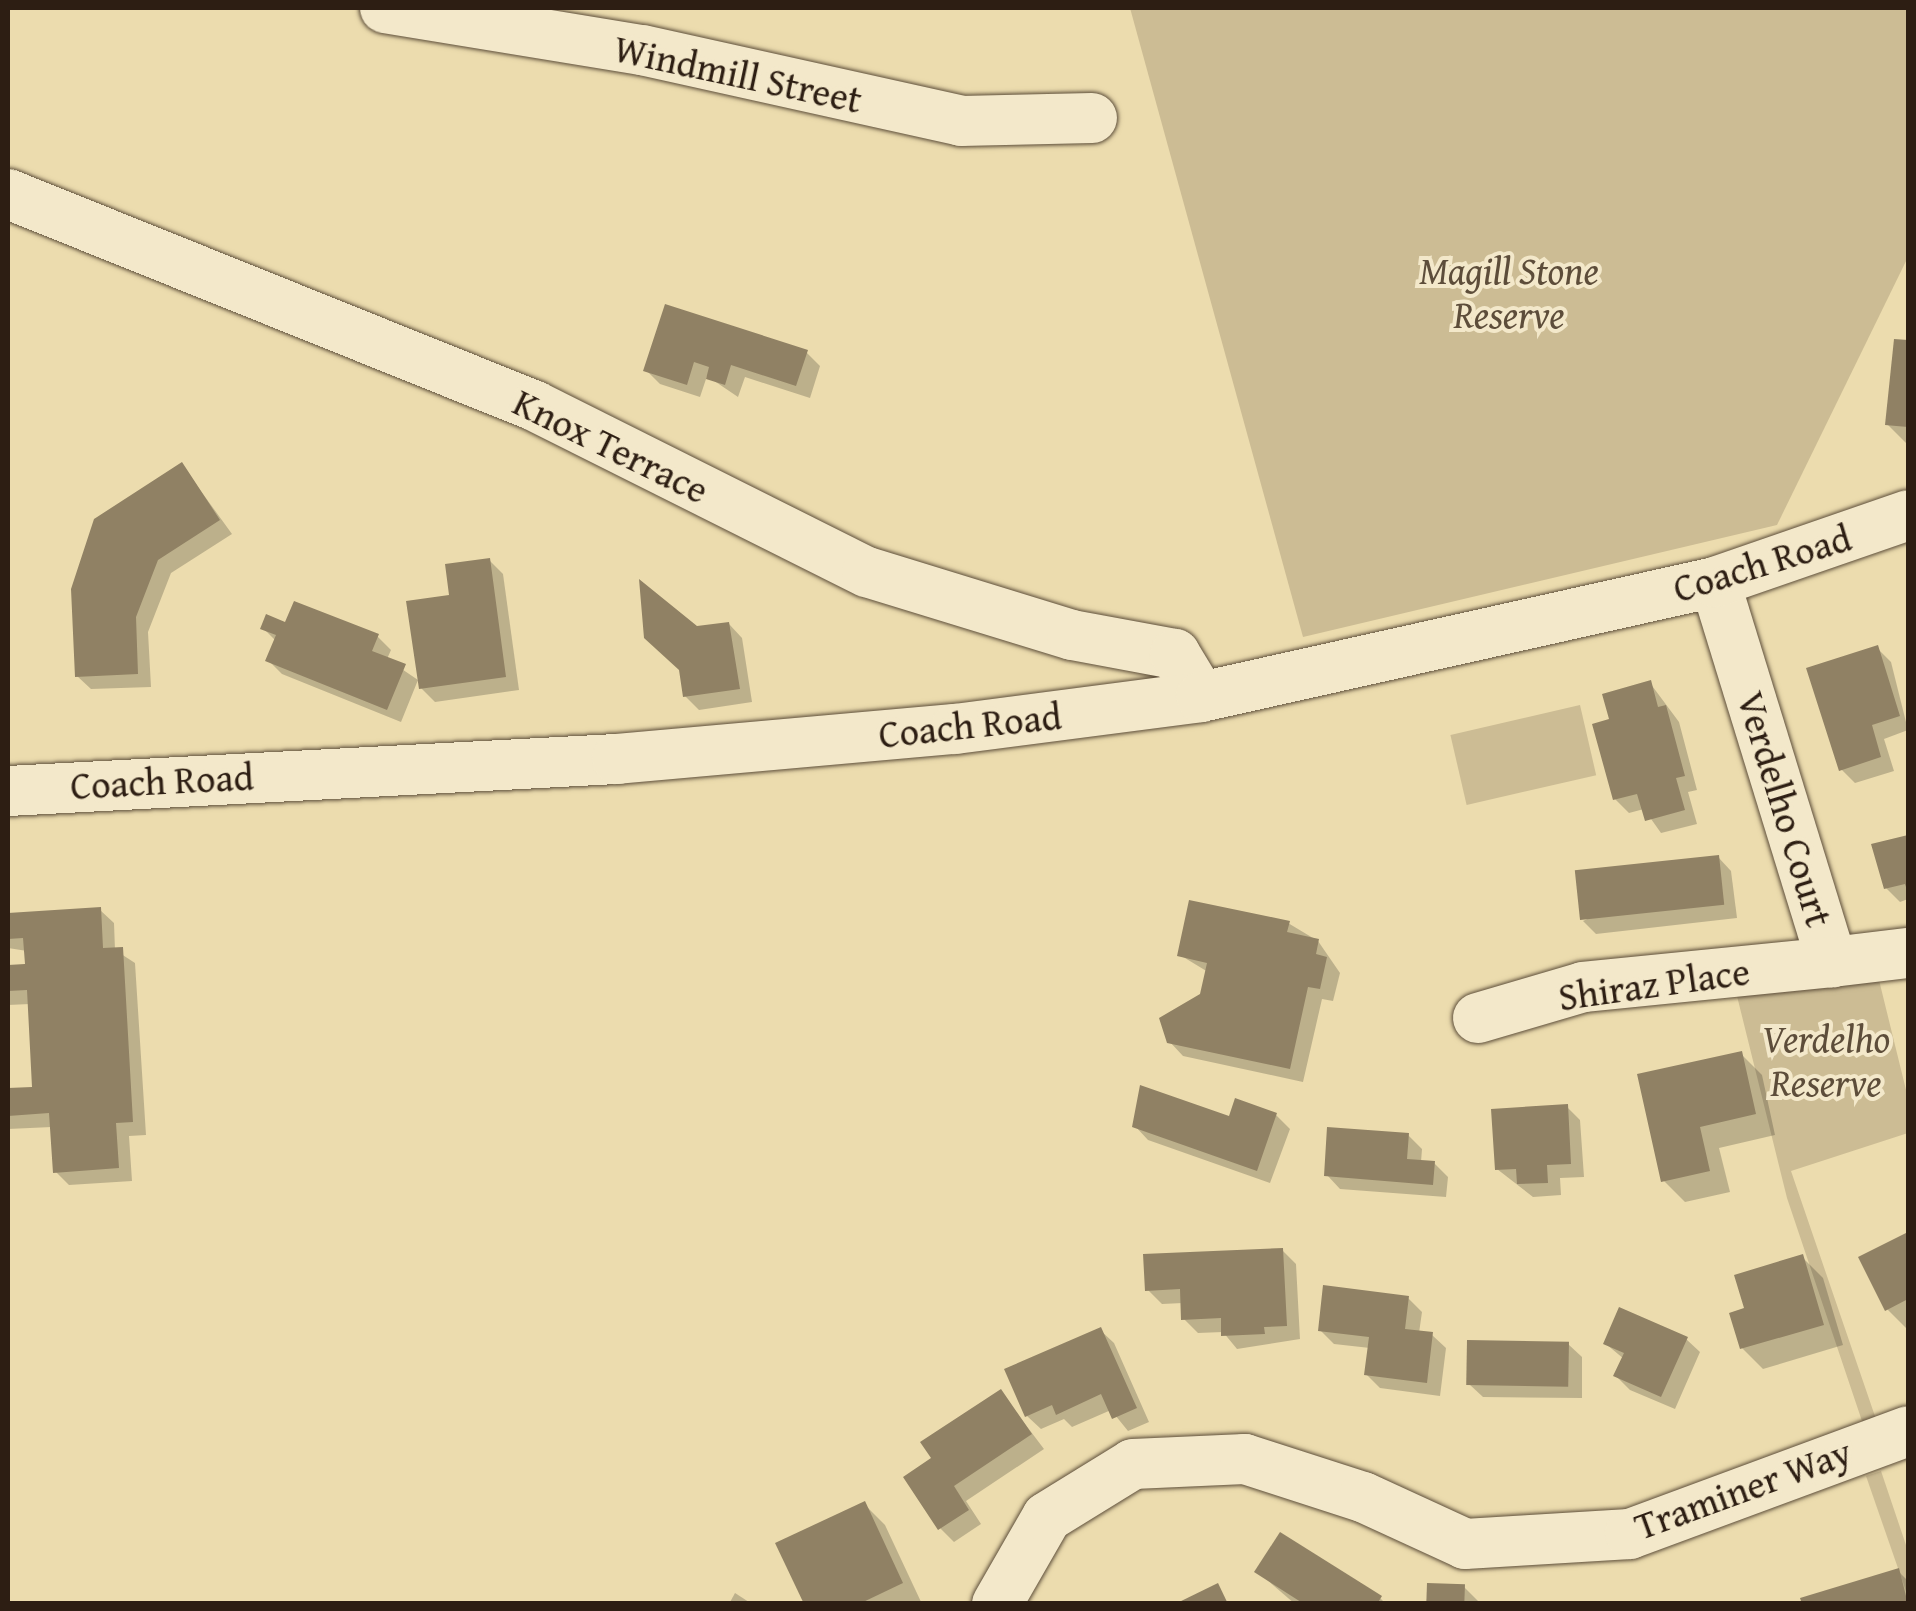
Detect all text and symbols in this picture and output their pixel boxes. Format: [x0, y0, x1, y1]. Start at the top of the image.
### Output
street label: Windmill Street [610, 25, 866, 123]
park label: Magill Stone Reserve [1419, 248, 1599, 338]
street label: Knox Terrace [506, 379, 716, 513]
street label: Coach Road [1668, 514, 1856, 612]
street label: Verdelho Court [1728, 686, 1842, 932]
street label: Coach Road [876, 693, 1064, 757]
street label: Coach Road [69, 753, 255, 809]
street label: Shiraz Place [1555, 948, 1753, 1020]
park label: Verdelho Reserve [1762, 1016, 1890, 1106]
street label: Traminer Way [1628, 1429, 1858, 1549]

